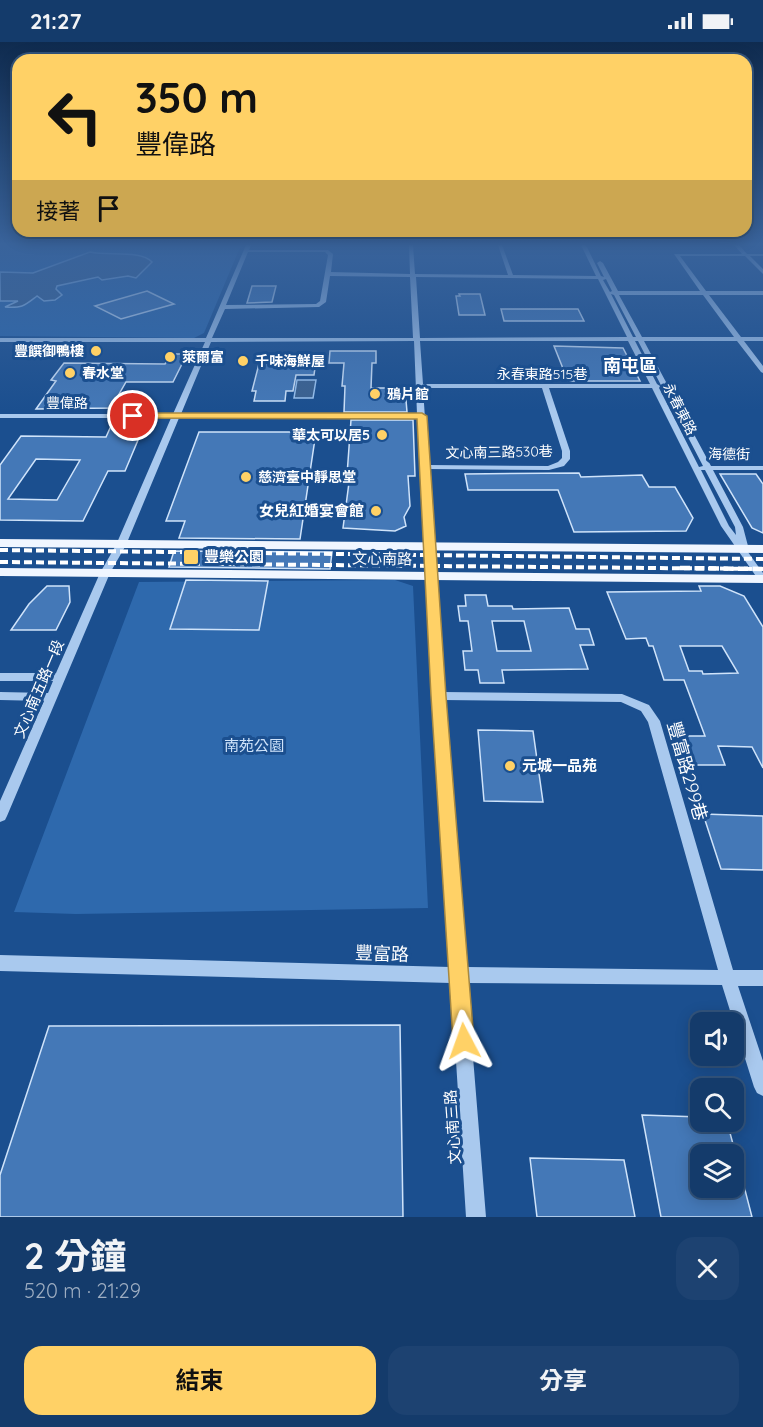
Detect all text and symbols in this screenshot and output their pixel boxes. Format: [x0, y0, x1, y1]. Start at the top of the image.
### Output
text: 21:27 [30, 7, 82, 35]
text: 350 m [135, 71, 258, 124]
icon: left [36, 78, 114, 156]
text: 豐偉路 [135, 127, 216, 161]
icon: arrive [92, 192, 125, 225]
text: 接著 [36, 197, 80, 225]
place label: 豐饌御鴨樓 [14, 342, 84, 360]
marker: 豐饌御鴨樓 [89, 344, 103, 358]
place label: 萊爾富 [182, 348, 224, 366]
marker: 萊爾富 [163, 350, 177, 364]
place label: 千味海鮮屋 [255, 352, 325, 370]
marker: 千味海鮮屋 [236, 354, 250, 368]
district label: 南屯區 [603, 354, 657, 377]
place label: 春水堂 [82, 364, 124, 382]
street label: 永春東路515巷 [497, 365, 587, 383]
marker: 春水堂 [63, 366, 77, 380]
street label: 永春東路 [659, 380, 701, 438]
place label: 鴉片館 [387, 385, 429, 403]
marker: 鴉片館 [368, 387, 382, 401]
pin [107, 390, 158, 441]
street label: 豐偉路 [46, 394, 88, 412]
icon: arrive [116, 399, 149, 432]
place label: 華太可以居5 [292, 426, 370, 444]
marker: 華太可以居5 [375, 428, 389, 442]
street label: 文心南三路530巷 [445, 442, 553, 462]
street label: 海德街 [708, 445, 750, 463]
place label: 慈濟臺中靜思堂 [258, 468, 356, 486]
marker: 慈濟臺中靜思堂 [239, 470, 253, 484]
place label: 女兒紅婚宴會館 [259, 501, 364, 520]
marker: 女兒紅婚宴會館 [369, 504, 383, 518]
place label: 豐樂公園 [204, 547, 264, 566]
marker: 豐樂公園 [182, 548, 200, 566]
street label: 文心南路 [352, 548, 412, 569]
street label: 文心南五路一段 [9, 637, 68, 741]
street label: 豐富路299巷 [662, 719, 713, 823]
park label: 南苑公園 [224, 736, 284, 755]
place label: 元城一品苑 [522, 756, 597, 775]
marker: 元城一品苑 [503, 759, 517, 773]
street label: 豐富路 [355, 941, 409, 966]
position arrow [432, 1009, 496, 1073]
map controls [690, 1012, 744, 1198]
button: sound [690, 1012, 744, 1066]
button: search [690, 1078, 744, 1132]
street label: 文心南三路 [440, 1089, 465, 1165]
button: layers [690, 1144, 744, 1198]
text: 2 分鐘 [24, 1233, 127, 1278]
button: close [676, 1237, 739, 1300]
text: 520 m · 21:29 [24, 1278, 141, 1303]
button: 結束 [24, 1346, 376, 1415]
button: 分享 [388, 1346, 739, 1415]

